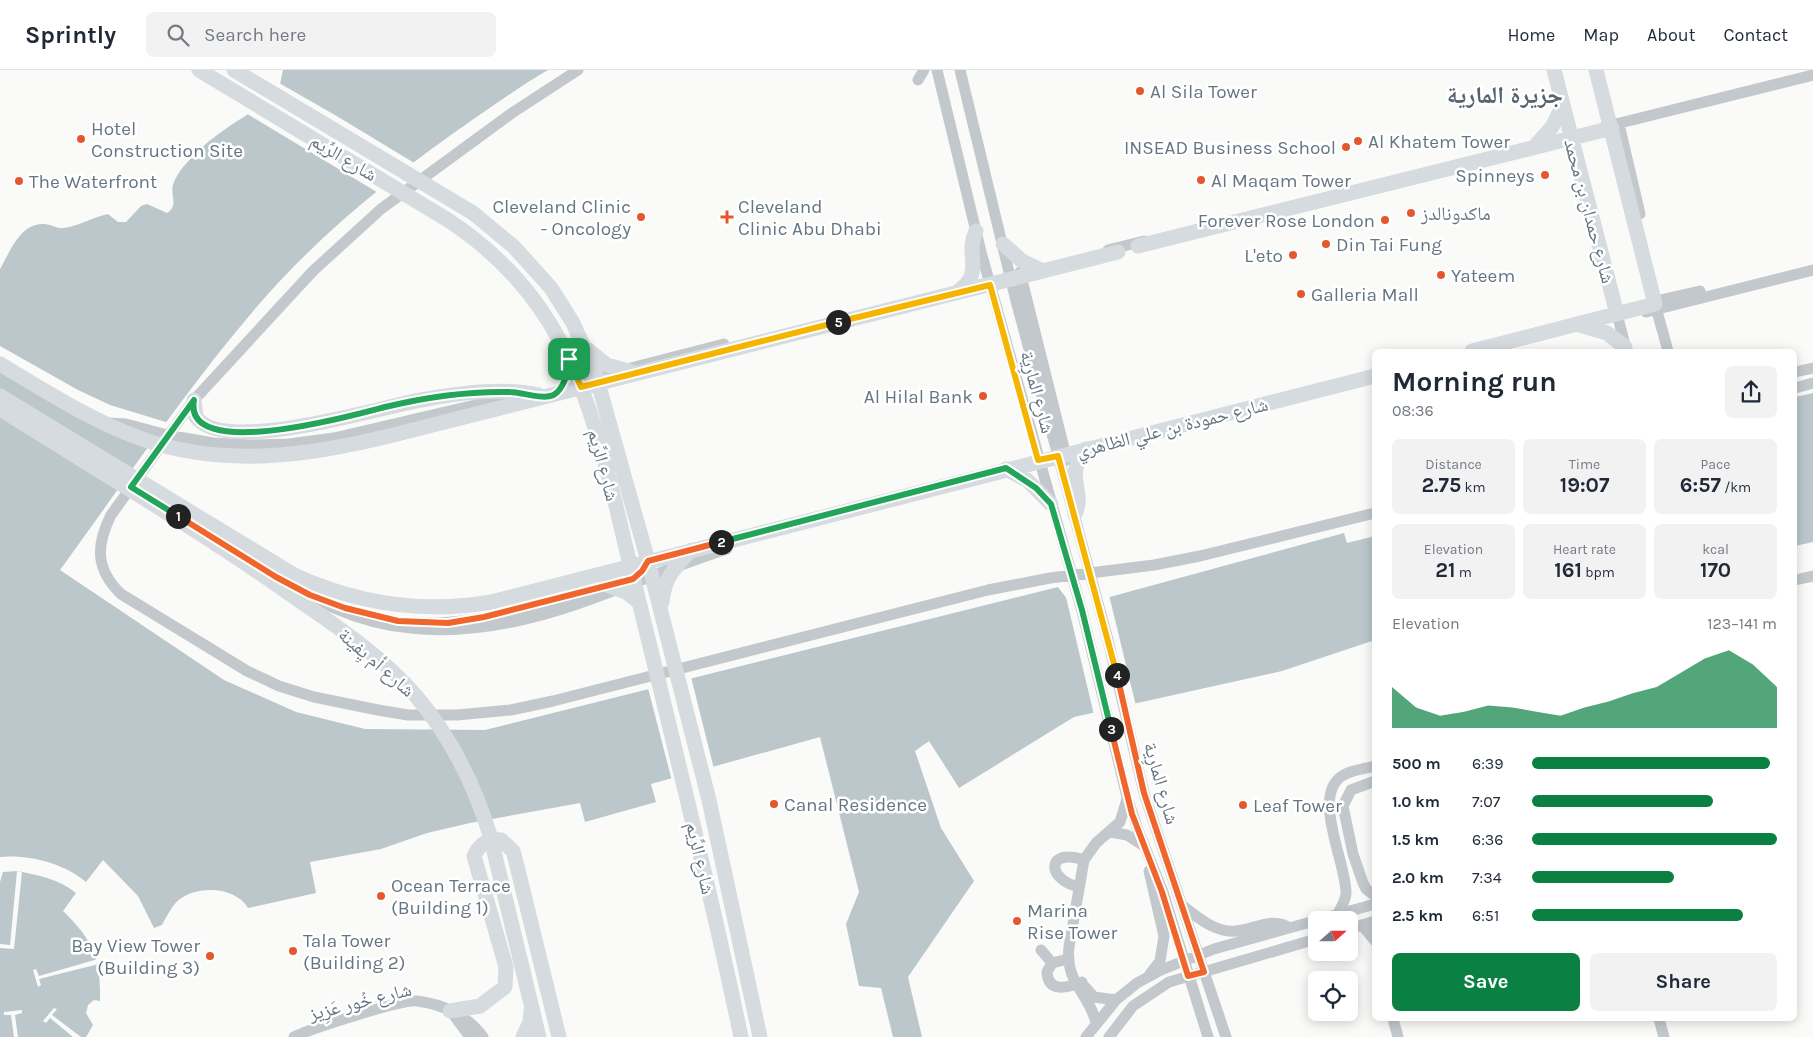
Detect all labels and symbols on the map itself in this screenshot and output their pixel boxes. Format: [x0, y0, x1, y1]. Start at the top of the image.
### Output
place label: Al Sila Tower [1150, 81, 1257, 103]
district label: جزيرة المارية [1447, 81, 1563, 109]
marker: Al Sila Tower [1134, 85, 1146, 97]
place label: Hotel Construction Site [91, 118, 243, 162]
street label: شارع الرِّيم [306, 130, 381, 187]
place label: Al Khatem Tower [1368, 131, 1510, 153]
marker: Hotel Construction Site [75, 133, 87, 145]
marker: Al Khatem Tower [1352, 135, 1364, 147]
place label: INSEAD Business School [1124, 137, 1336, 159]
street label: شارع حمدان بن محمد [1559, 137, 1619, 286]
marker: INSEAD Business School [1340, 141, 1352, 153]
place label: Spinneys [1455, 165, 1535, 187]
marker: Spinneys [1539, 169, 1551, 181]
place label: Al Maqam Tower [1211, 170, 1351, 192]
place label: The Waterfront [29, 171, 157, 193]
marker: Al Maqam Tower [1195, 174, 1207, 186]
marker: The Waterfront [13, 175, 25, 187]
place label: Cleveland Clinic - Oncology [492, 196, 631, 240]
place label: Cleveland Clinic Abu Dhabi [738, 196, 882, 240]
place label: ماكدونالدز [1420, 203, 1491, 225]
marker: ماكدونالدز [1405, 207, 1417, 219]
marker: Cleveland Clinic Abu Dhabi [720, 210, 734, 224]
place label: Forever Rose London [1198, 210, 1375, 232]
marker: Cleveland Clinic - Oncology [635, 211, 647, 223]
marker: Forever Rose London [1379, 214, 1391, 226]
place label: Din Tai Fung [1336, 234, 1442, 256]
marker: Din Tai Fung [1320, 238, 1332, 250]
place label: L'eto [1244, 245, 1283, 267]
marker: L'eto [1287, 249, 1299, 261]
place label: Yateem [1451, 265, 1515, 287]
marker: Yateem [1435, 269, 1447, 281]
place label: Galleria Mall [1311, 284, 1419, 306]
marker: Galleria Mall [1295, 288, 1307, 300]
pin: 5 [826, 310, 850, 334]
pin [548, 338, 590, 380]
street label: شارع المارِية [1012, 349, 1059, 437]
place label: Al Hilal Bank [864, 386, 973, 408]
marker: Al Hilal Bank [977, 390, 989, 402]
street label: شارع حمودة بن علي الظاهري [1074, 394, 1271, 466]
street label: شارع الرِّيم [582, 427, 623, 504]
pin: 1 [166, 504, 190, 528]
pin: 2 [708, 530, 734, 554]
street label: شارع أم يِفينة [332, 623, 419, 704]
pin: 4 [1104, 662, 1130, 688]
pin: 3 [1098, 716, 1124, 742]
street label: شارع المارِية [1136, 740, 1183, 828]
place label: Canal Residence [784, 794, 927, 816]
place label: Leaf Tower [1253, 795, 1342, 817]
marker: Canal Residence [768, 798, 780, 810]
marker: Leaf Tower [1237, 799, 1249, 811]
street label: شارع الرِّيم [680, 820, 719, 897]
place label: Ocean Terrace (Building 1) [391, 875, 511, 919]
marker: Ocean Terrace (Building 1) [375, 890, 387, 902]
place label: Marina Rise Tower [1027, 900, 1117, 944]
north arrow [1308, 911, 1358, 961]
marker: Marina Rise Tower [1011, 915, 1023, 927]
place label: Tala Tower (Building 2) [303, 930, 405, 974]
place label: Bay View Tower (Building 3) [71, 935, 200, 979]
marker: Tala Tower (Building 2) [287, 945, 299, 957]
marker: Bay View Tower (Building 3) [204, 950, 216, 962]
street label: شارع خُور عَزِيز [306, 979, 415, 1029]

